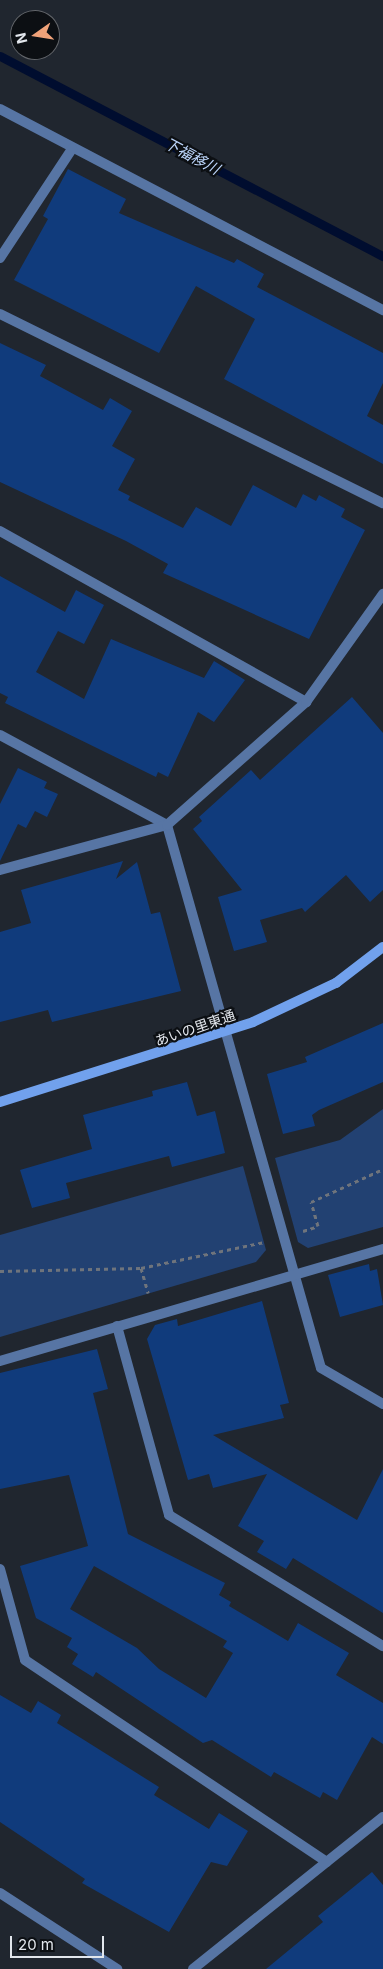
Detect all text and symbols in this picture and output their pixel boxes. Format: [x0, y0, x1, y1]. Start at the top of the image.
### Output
north arrow [10, 10, 60, 60]
text: N [11, 31, 30, 45]
water label: 下福移川 [161, 134, 223, 178]
street label: あいの里東通 [153, 1006, 237, 1050]
scale bar [12, 1926, 106, 1958]
text: 20 m [18, 1935, 54, 1954]

